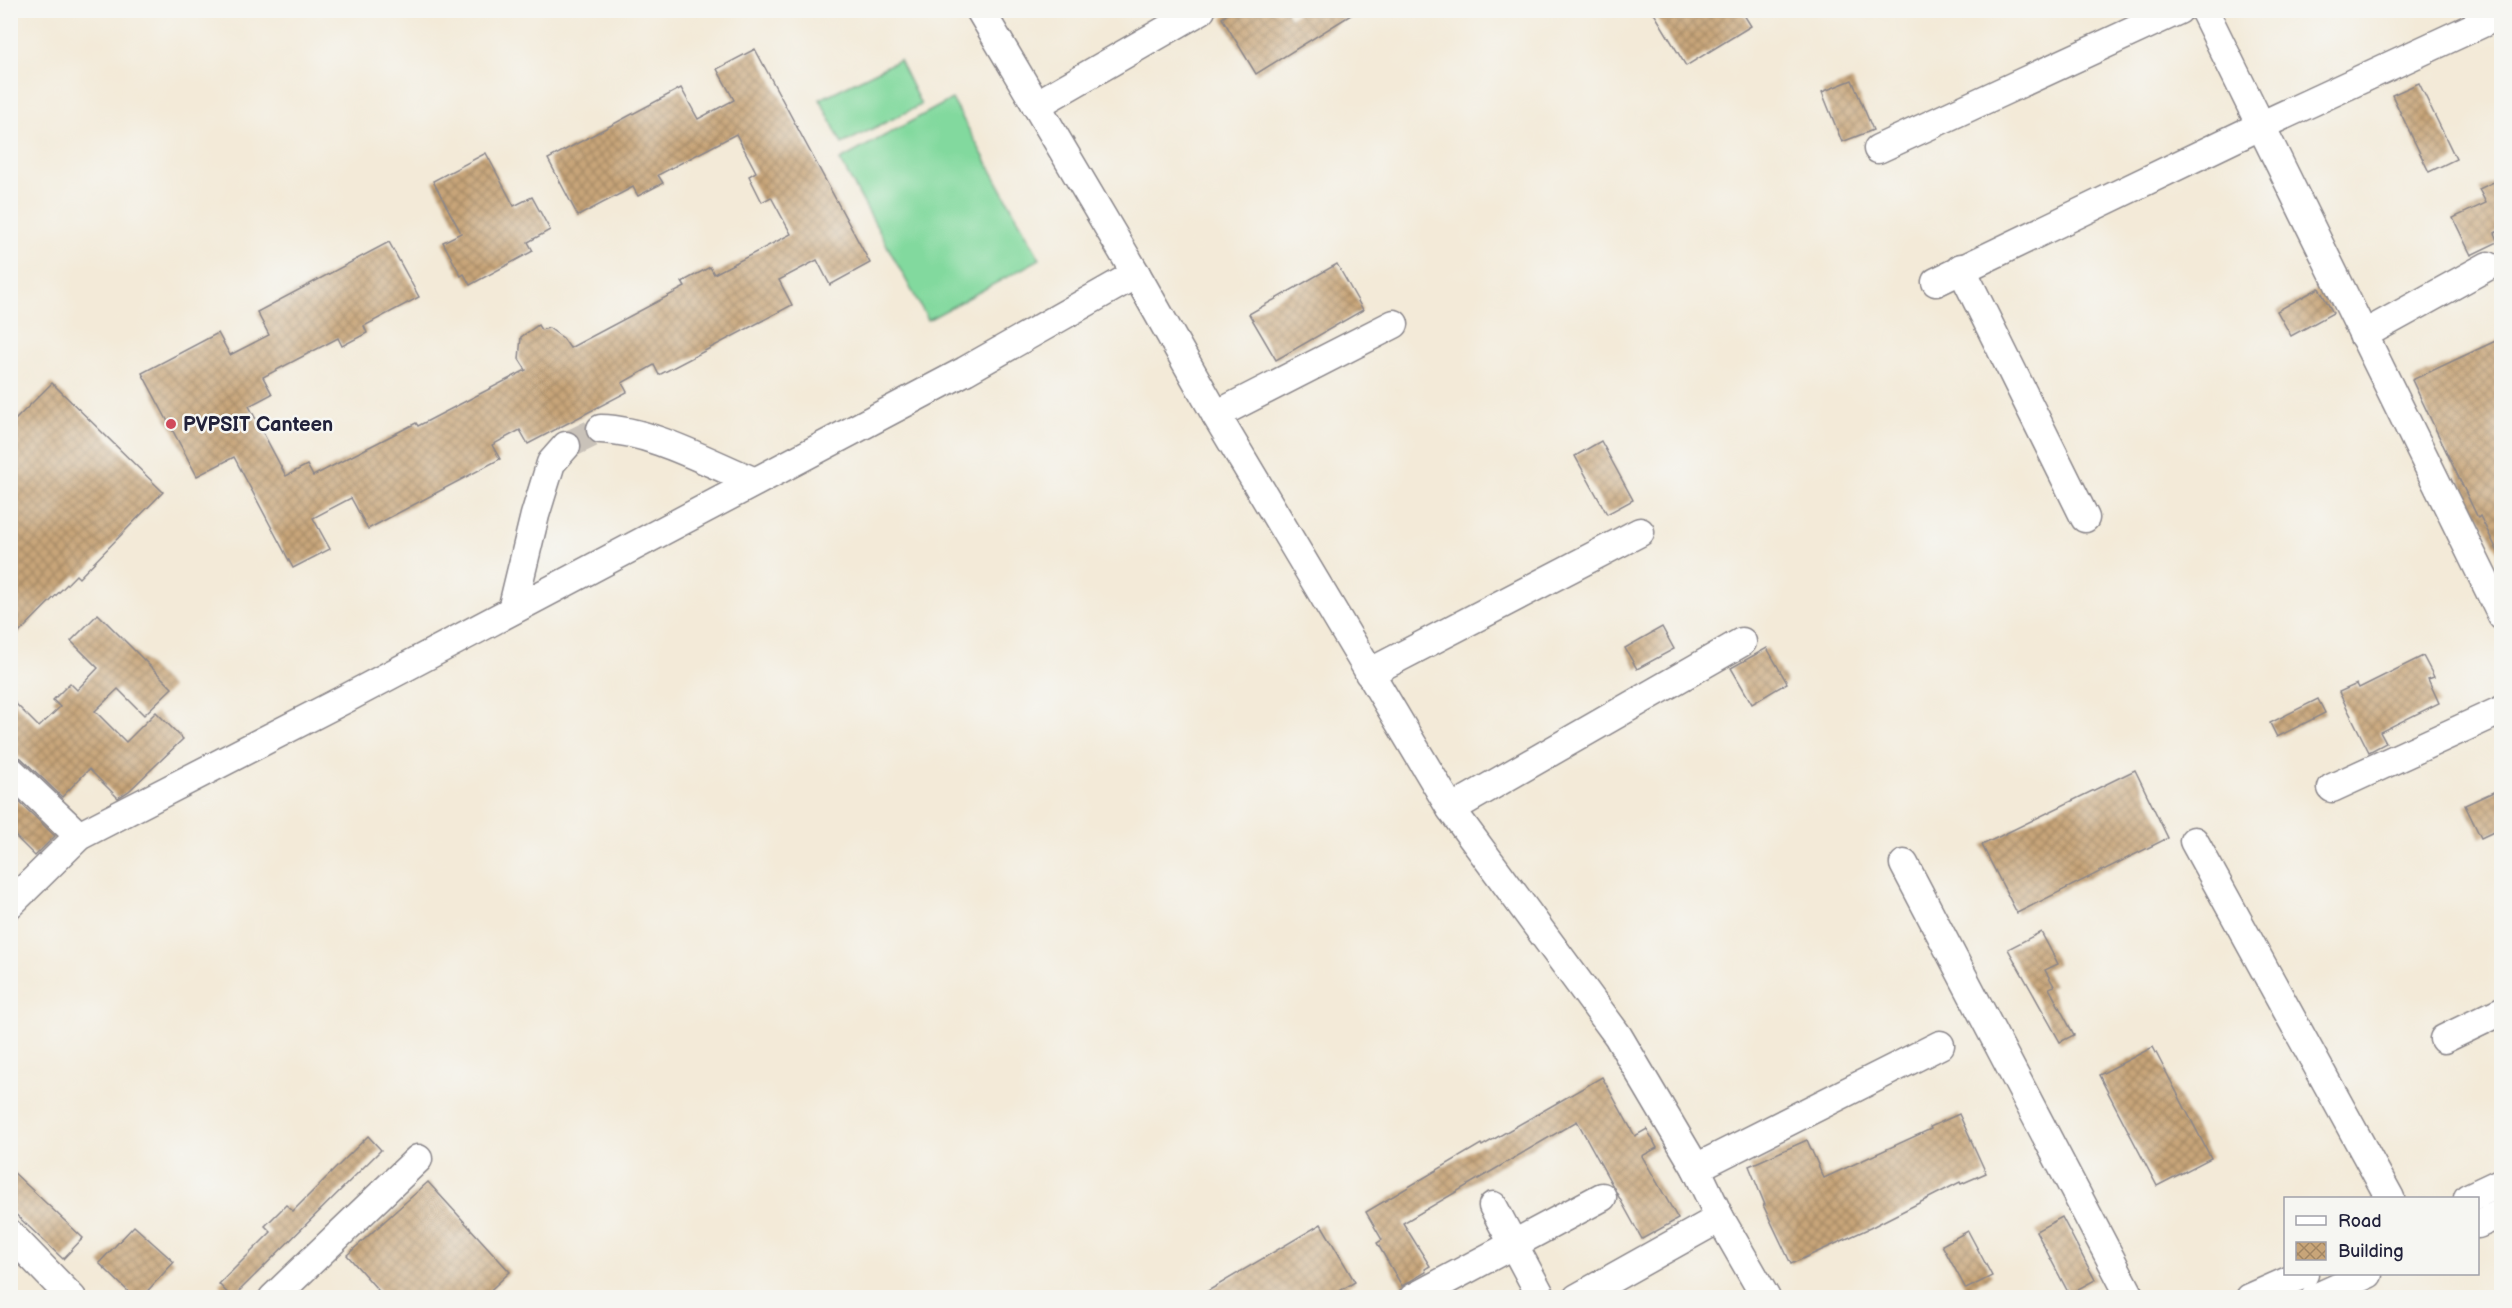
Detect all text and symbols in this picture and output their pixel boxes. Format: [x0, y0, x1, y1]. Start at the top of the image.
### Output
place label: PVPSIT Canteen [183, 413, 333, 437]
marker: PVPSIT Canteen [164, 417, 178, 431]
legend [2284, 1197, 2479, 1275]
text: Road [2338, 1211, 2382, 1232]
text: Building [2338, 1241, 2404, 1262]

